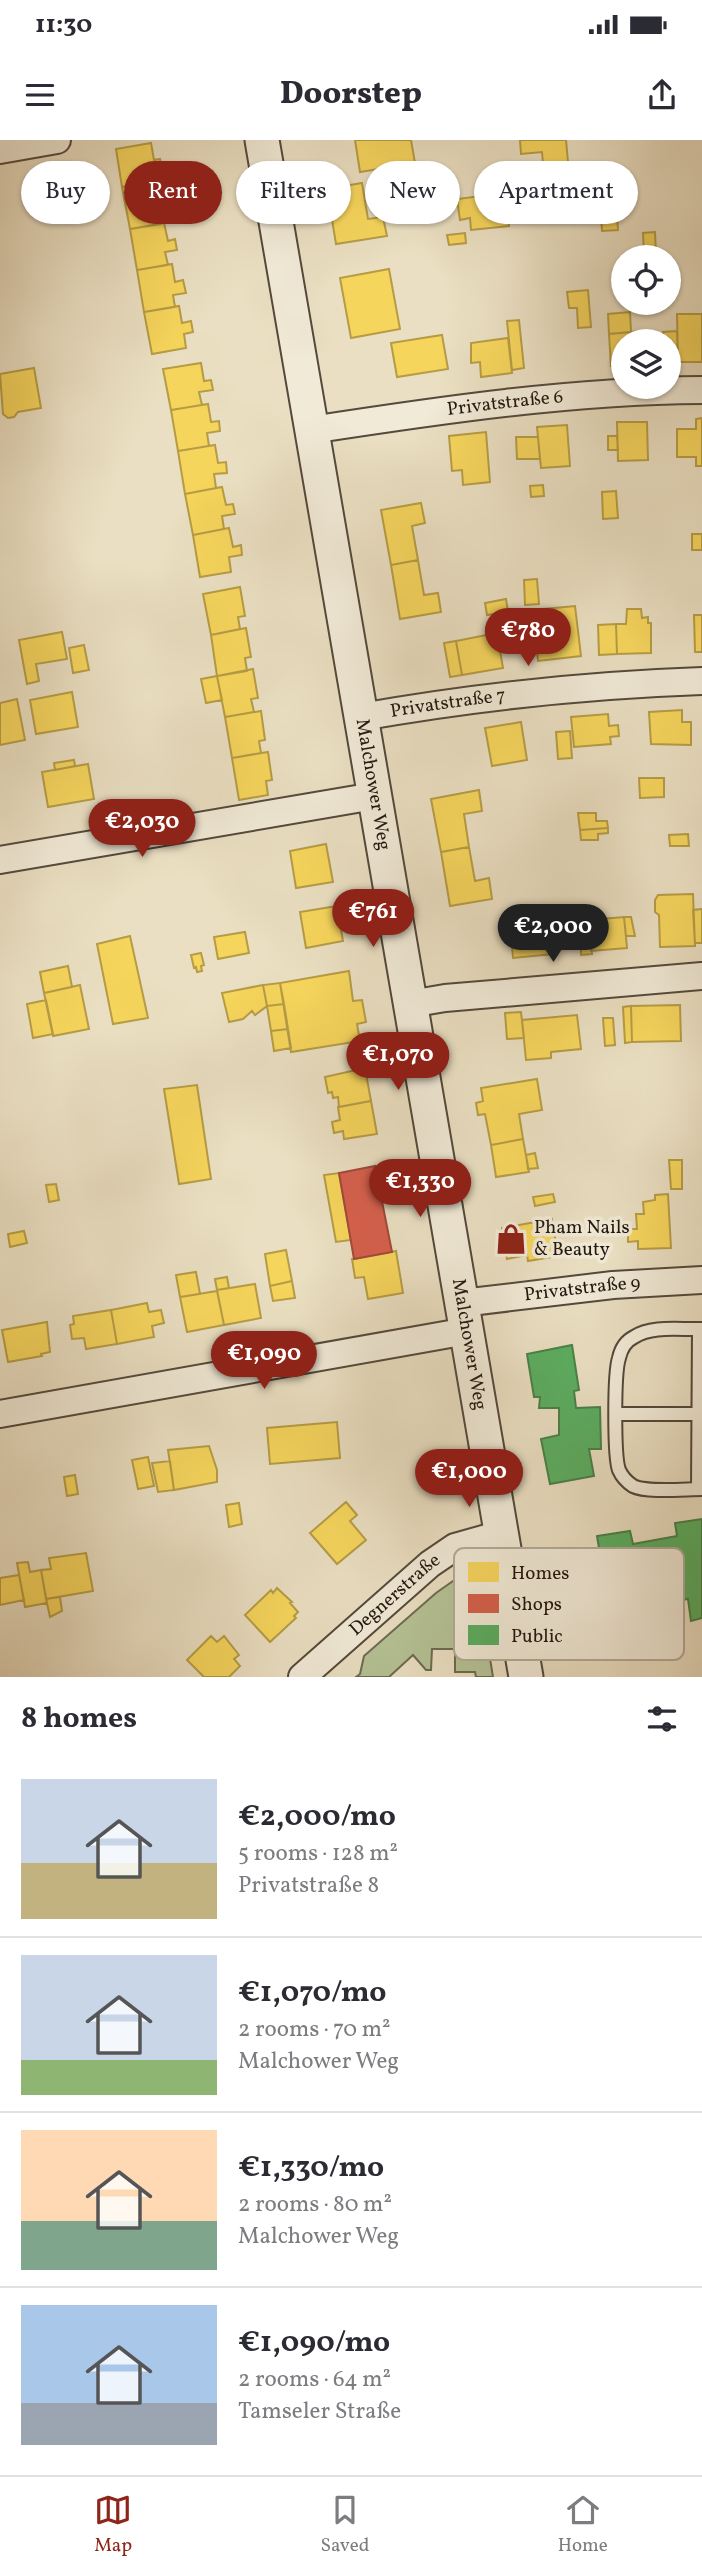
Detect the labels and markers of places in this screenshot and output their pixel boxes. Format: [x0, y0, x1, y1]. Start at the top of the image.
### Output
pin: €780 [487, 608, 569, 668]
pin: €2,030 [85, 800, 199, 859]
pin: €761 [332, 890, 414, 949]
pin: €2,000 [496, 904, 610, 964]
pin: €1,070 [341, 1032, 455, 1092]
pin: €1,330 [363, 1160, 477, 1219]
place label: Pham Nails & Beauty [534, 1215, 630, 1263]
shop icon: Pham Nails & Beauty [494, 1222, 528, 1256]
pin: €1,090 [207, 1332, 321, 1391]
pin: €1,000 [412, 1450, 526, 1509]

